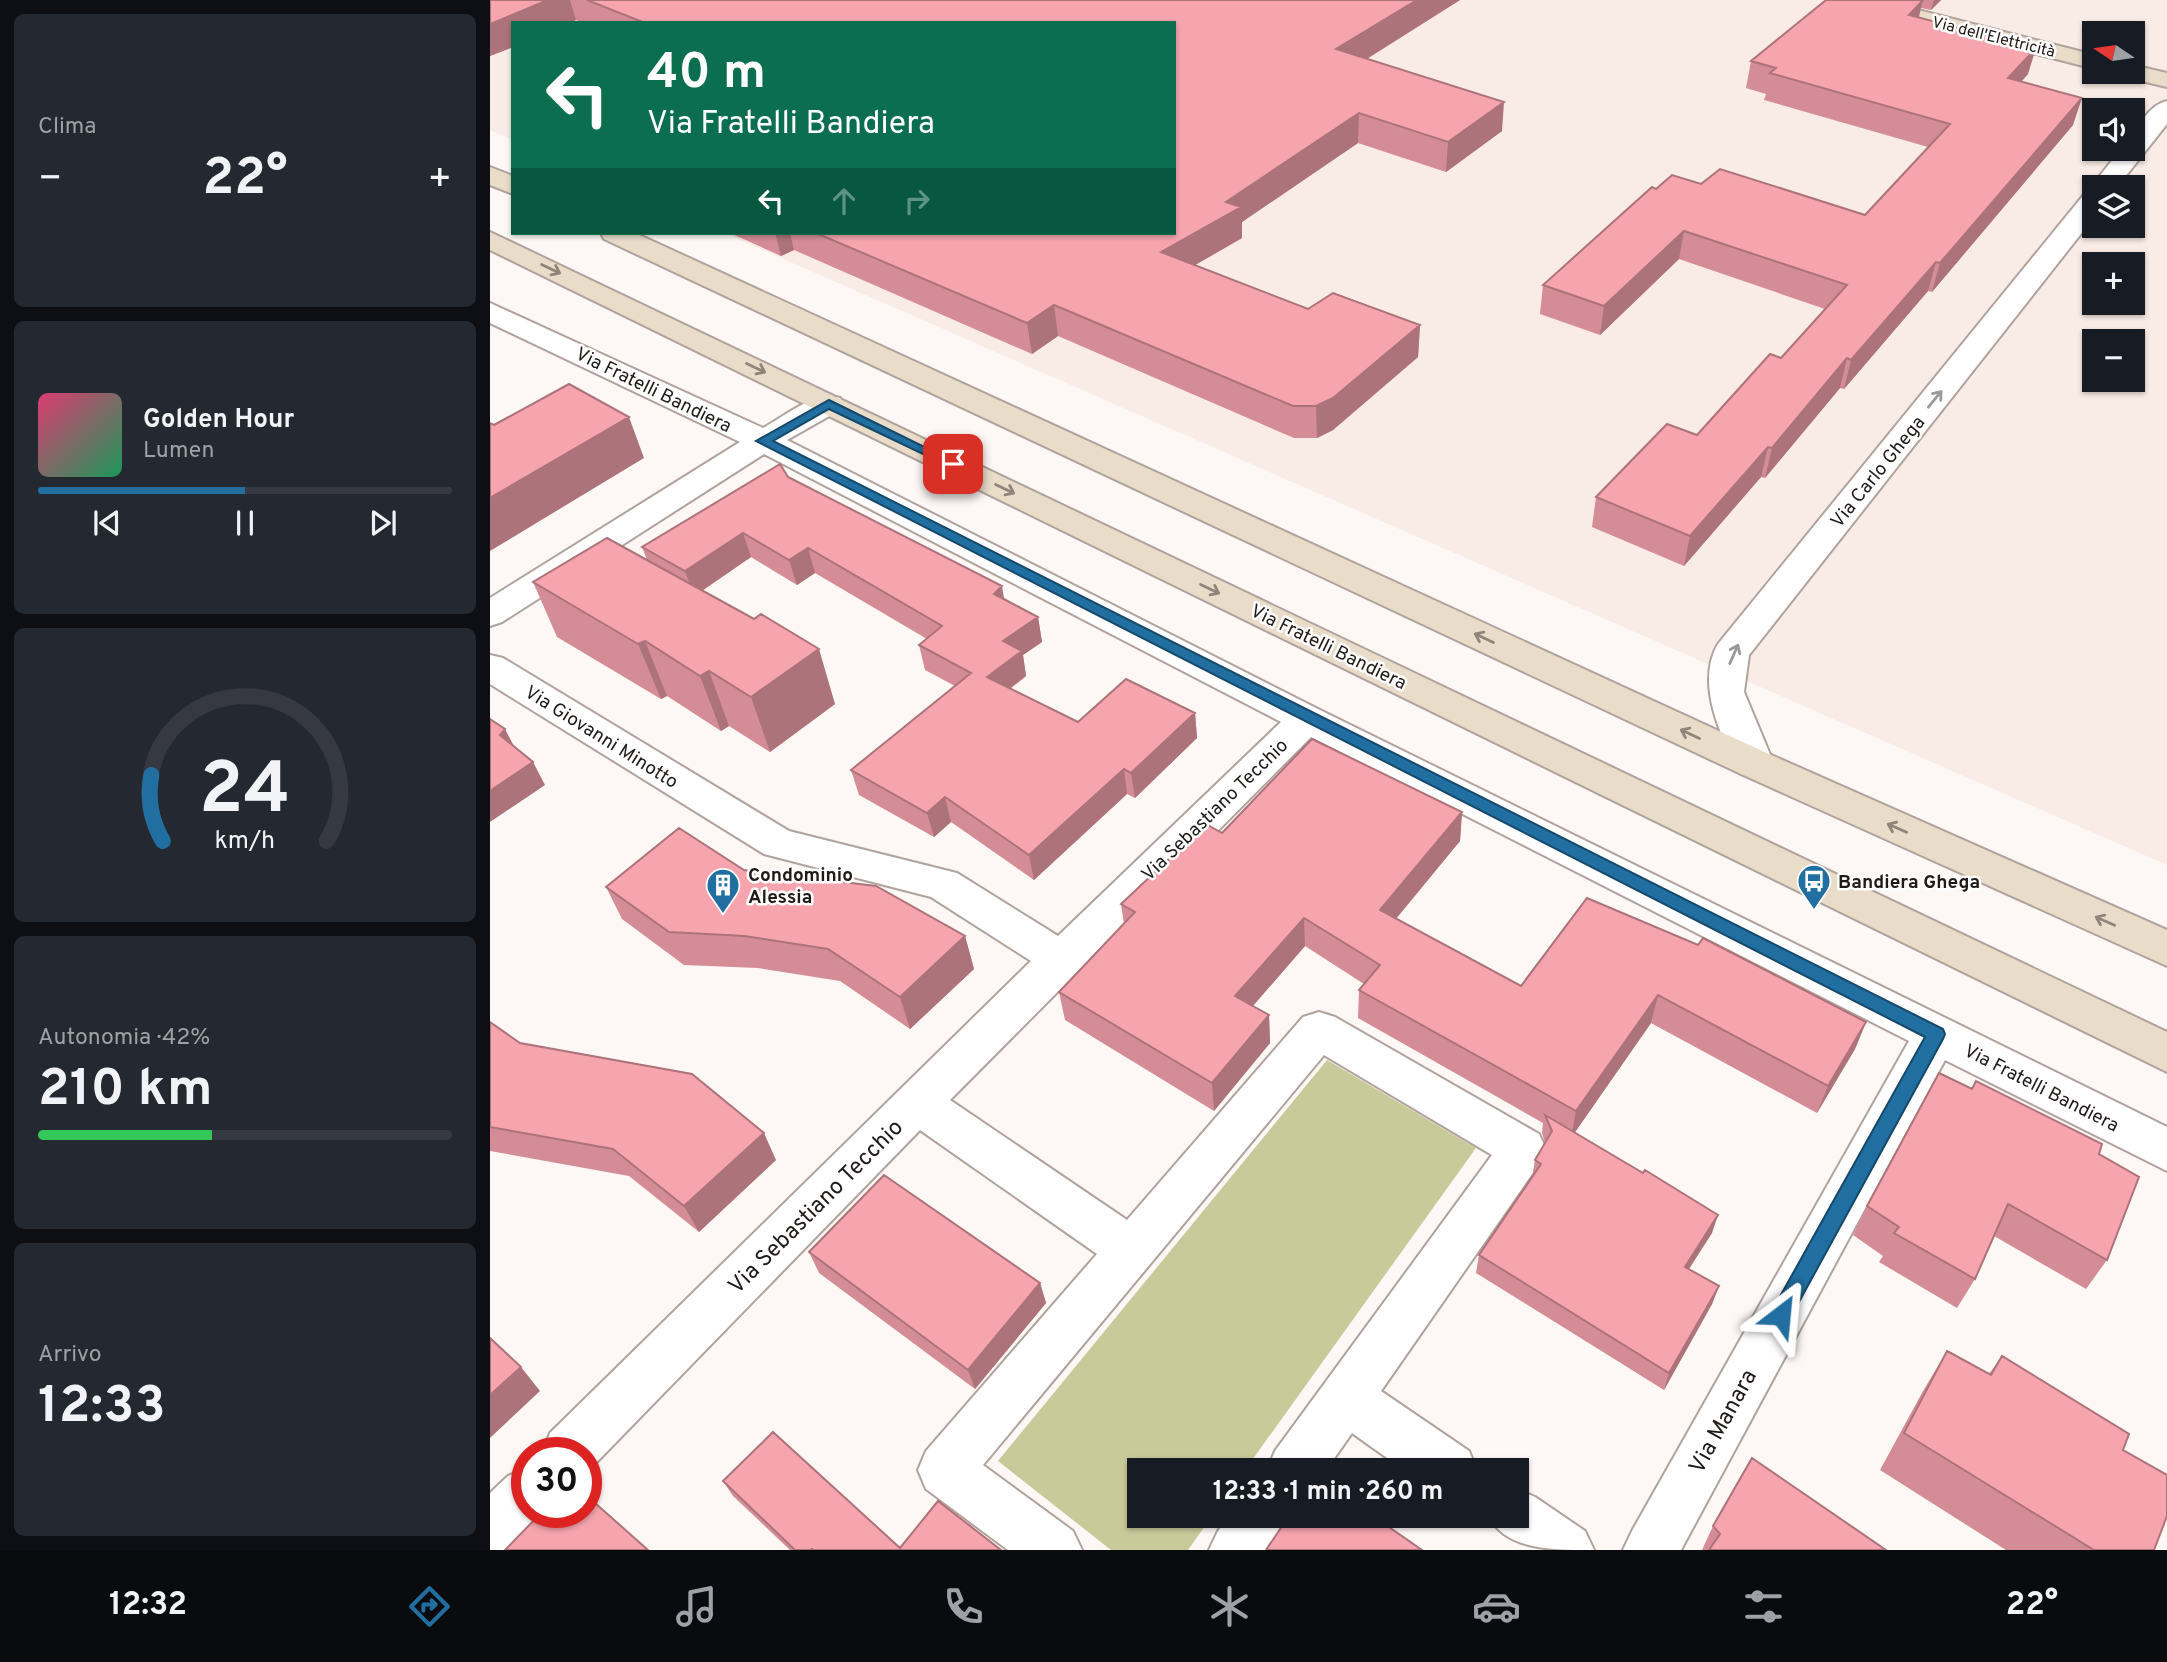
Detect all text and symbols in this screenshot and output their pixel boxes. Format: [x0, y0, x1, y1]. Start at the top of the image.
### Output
street label: Via dell'Elettricità [1930, 13, 2057, 63]
north arrow [2082, 21, 2146, 84]
map controls [2082, 21, 2145, 392]
text: 40 m [647, 44, 766, 106]
icon: left [532, 49, 623, 140]
button: sound [2082, 98, 2145, 161]
text: Via Fratelli Bandiera [647, 105, 935, 145]
text: Clima [38, 113, 96, 142]
text: 22° [202, 147, 288, 213]
text: − [38, 156, 63, 205]
text: + [427, 156, 452, 205]
button: layers [2082, 175, 2145, 238]
icon: left [752, 182, 790, 220]
icon: ahead [825, 182, 863, 220]
icon: right [898, 182, 936, 220]
button: + [2082, 252, 2145, 315]
one-way arrow [540, 263, 561, 277]
button: − [2082, 329, 2145, 392]
street label: Via Fratelli Bandiera [571, 343, 735, 439]
one-way arrow [745, 362, 766, 376]
one-way arrow [1927, 390, 1942, 408]
text: Golden Hour [143, 404, 294, 437]
street label: Via Carlo Ghega [1826, 411, 1931, 533]
pin [923, 434, 983, 494]
text: Lumen [143, 437, 214, 466]
icon: arrive [934, 445, 972, 483]
one-way arrow [994, 483, 1015, 496]
icon: previous [88, 504, 126, 542]
icon: pause [226, 504, 264, 542]
icon: next [364, 504, 402, 542]
one-way arrow [1199, 582, 1220, 596]
street label: Via Fratelli Bandiera [1246, 600, 1410, 696]
one-way arrow [1474, 631, 1495, 644]
one-way arrow [1729, 644, 1742, 665]
street label: Via Giovanni Minotto [520, 681, 682, 795]
one-way arrow [1680, 727, 1701, 740]
street label: Via Sebastiano Tecchio [1137, 734, 1294, 887]
text: 24 [199, 747, 291, 839]
one-way arrow [1887, 821, 1908, 834]
text: km/h [215, 826, 275, 858]
bus stop icon: Bandiera Ghega [1795, 862, 1833, 911]
place label: Condominio Alessia [748, 864, 853, 910]
building icon: Condominio Alessia [704, 866, 742, 915]
place label: Bandiera Ghega [1838, 871, 1980, 895]
one-way arrow [2095, 914, 2116, 927]
text: Autonomia · 42% [38, 1024, 210, 1053]
street label: Via Fratelli Bandiera [1960, 1039, 2123, 1138]
text: 210 km [38, 1058, 213, 1124]
street label: Via Sebastiano Tecchio [723, 1114, 910, 1301]
position arrow [1744, 1278, 1818, 1352]
text: Arrivo [38, 1341, 102, 1370]
street label: Via Manara [1684, 1365, 1765, 1479]
text: 12:33 [38, 1375, 166, 1441]
speed limit sign: 30 [511, 1437, 602, 1528]
text: 12:33 · 1 min · 260 m [1213, 1476, 1443, 1509]
icon: directions [405, 1582, 454, 1631]
icon: music [672, 1582, 721, 1631]
icon: phone [939, 1582, 988, 1631]
icon: climate [1205, 1582, 1254, 1631]
icon: car [1472, 1582, 1521, 1631]
icon: filters [1739, 1582, 1788, 1631]
text: 12:32 [109, 1586, 187, 1626]
text: 22° [2006, 1586, 2058, 1626]

